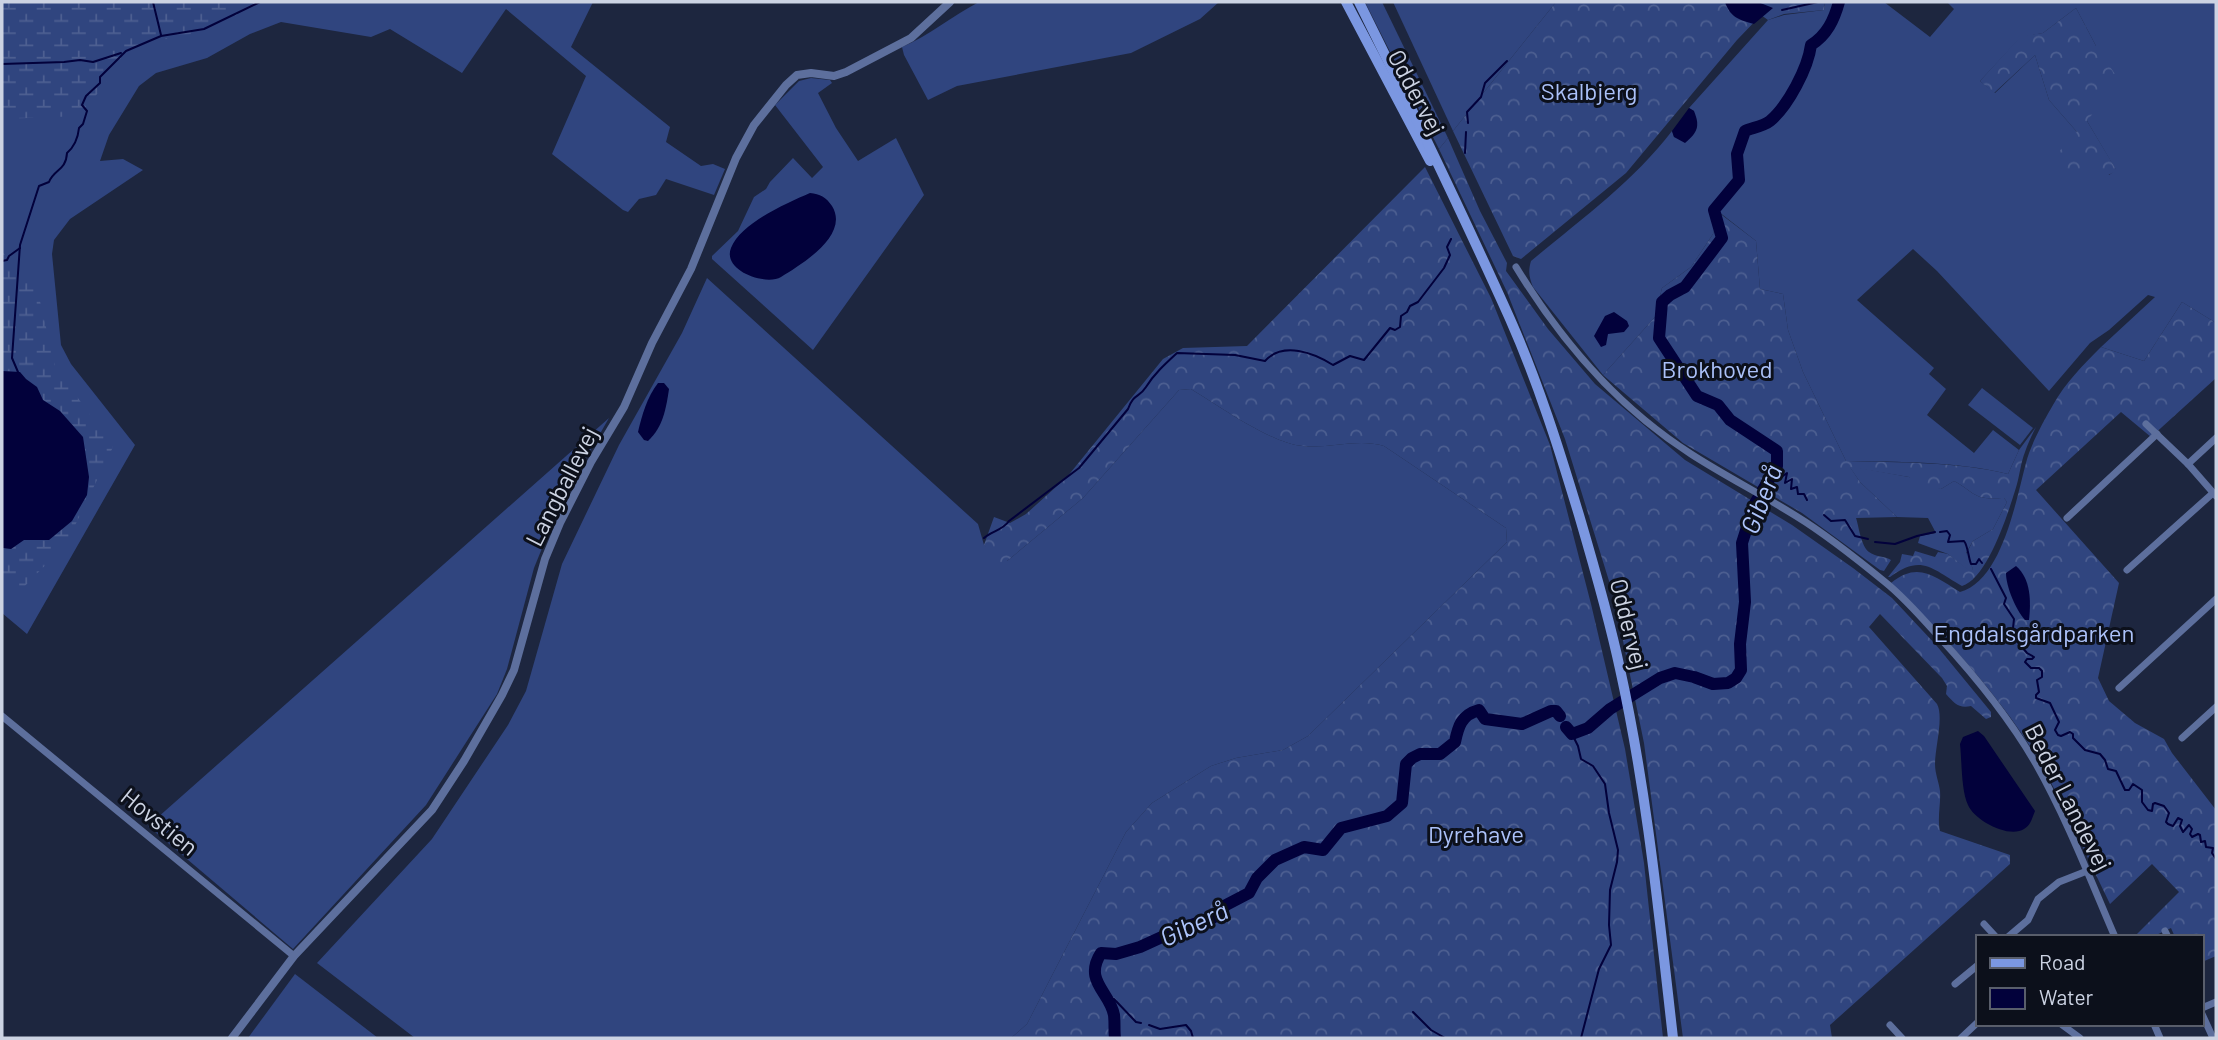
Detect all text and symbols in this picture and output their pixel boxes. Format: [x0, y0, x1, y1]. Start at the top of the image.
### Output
street label: Oddervej [1382, 44, 1452, 140]
park label: Skalbjerg [1541, 76, 1637, 105]
park label: Brokhoved [1661, 354, 1773, 383]
street label: Langballevej [519, 421, 603, 551]
water label: Giberå [1733, 460, 1787, 538]
street label: Oddervej [1605, 575, 1655, 673]
park label: Engdalsgårdparken [1933, 618, 2135, 647]
street label: Beder Landevej [2019, 719, 2119, 875]
street label: Hovstien [115, 781, 205, 861]
park label: Dyrehave [1428, 819, 1524, 848]
water label: Giberå [1154, 894, 1232, 952]
legend [1976, 935, 2204, 1026]
text: Road [2039, 949, 2085, 974]
text: Water [2039, 984, 2094, 1009]

